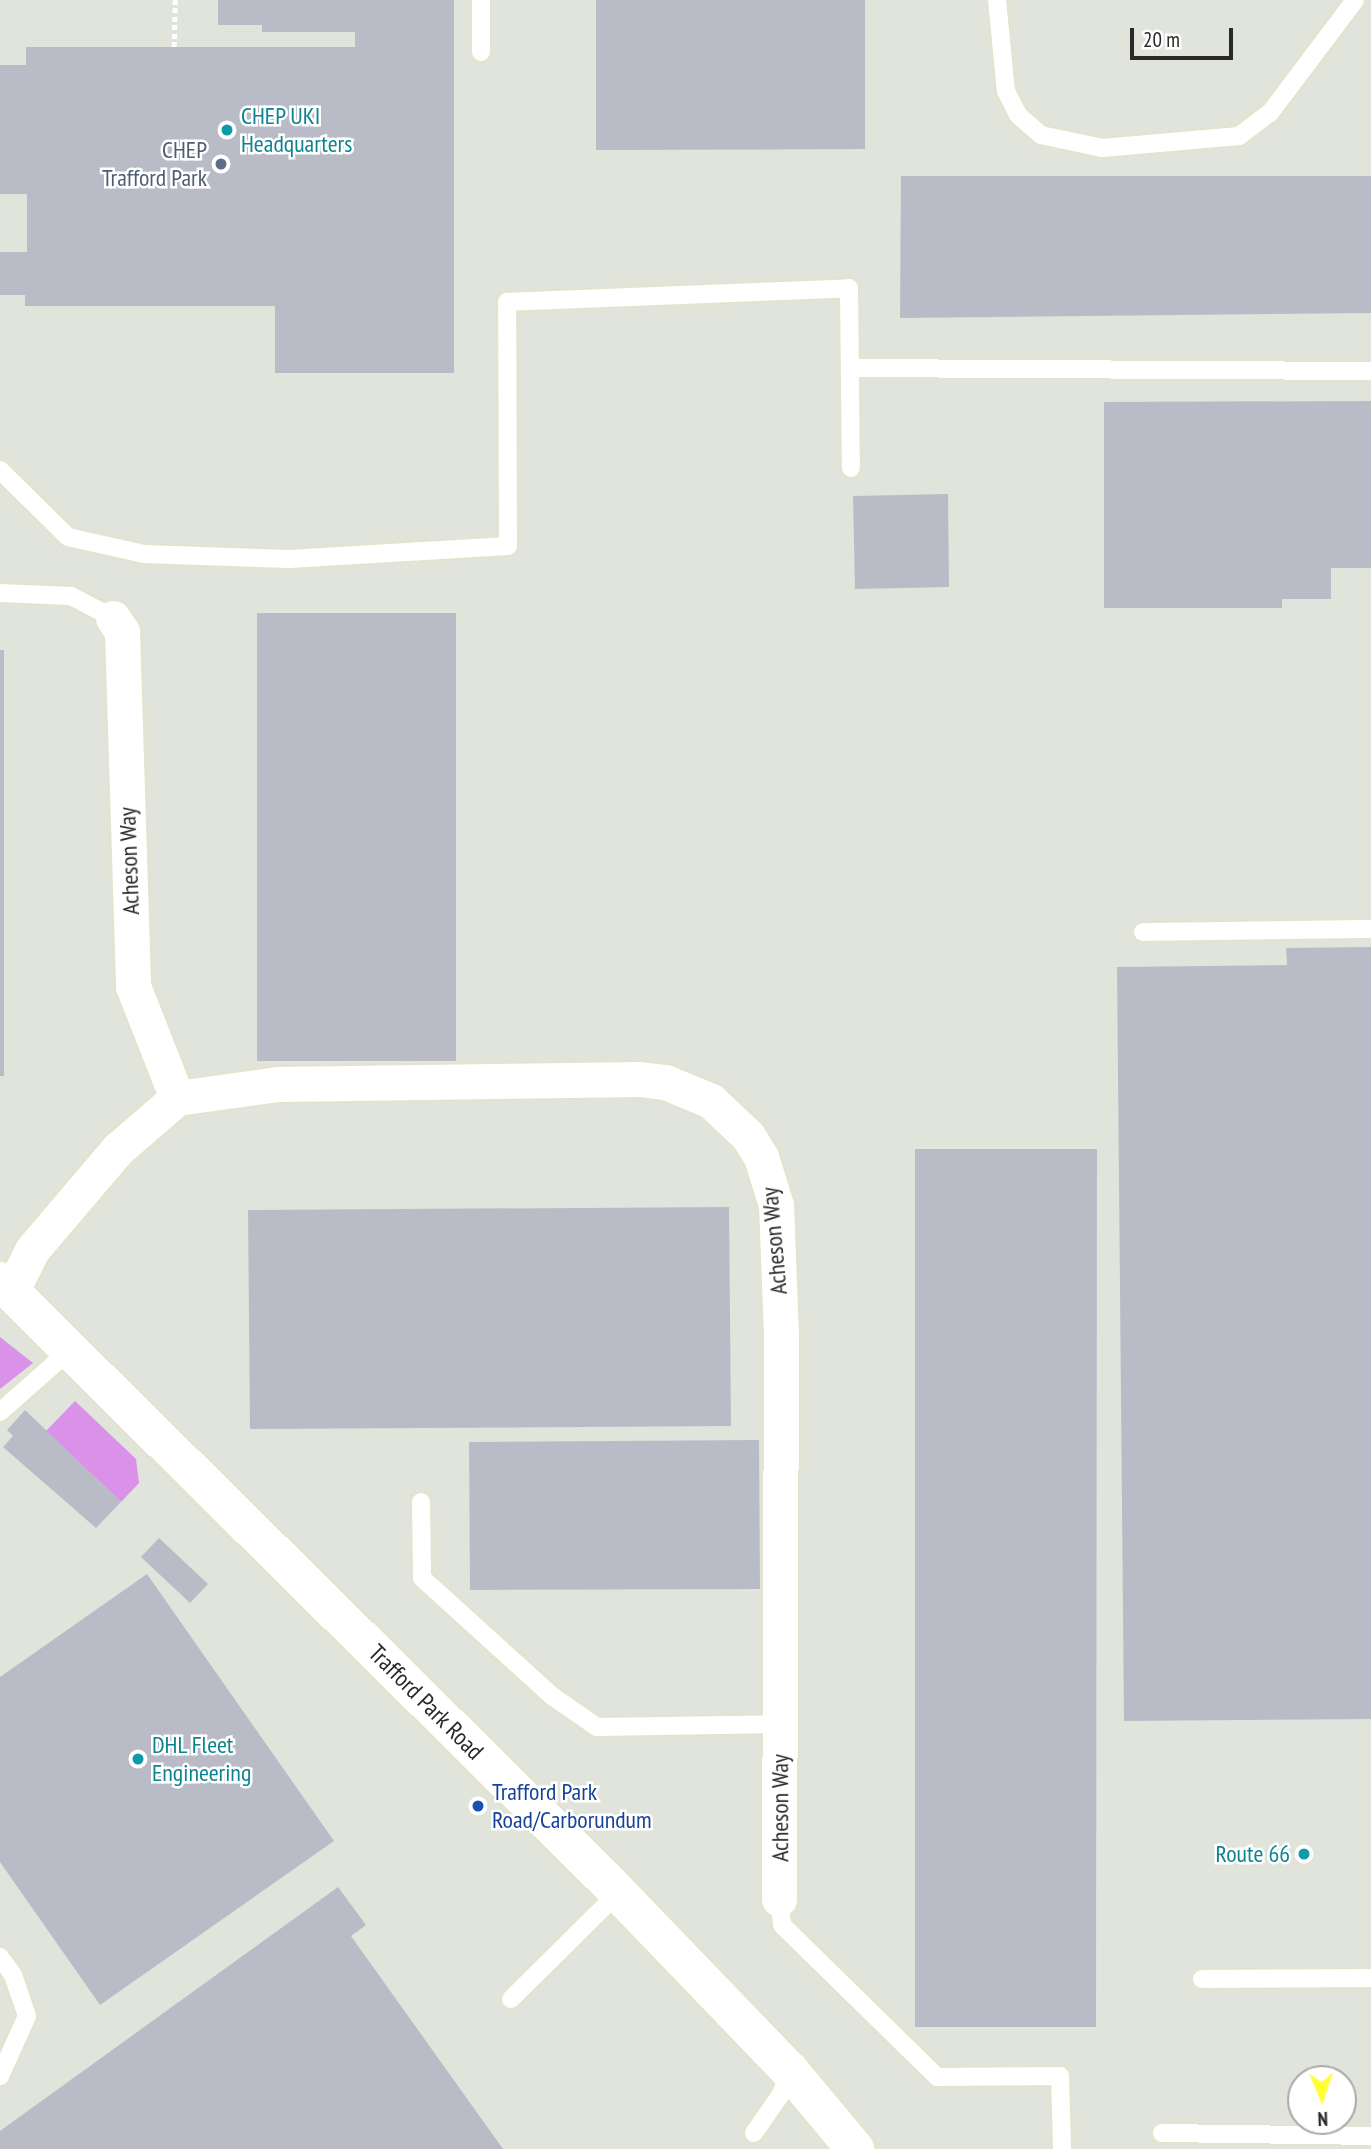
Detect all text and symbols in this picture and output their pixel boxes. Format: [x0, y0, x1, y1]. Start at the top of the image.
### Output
scale bar [1133, 14, 1236, 58]
text: 20 m [1143, 26, 1180, 53]
place label: CHEP UKI Headquarters [241, 102, 352, 158]
marker: CHEP UKI Headquarters [219, 122, 235, 138]
place label: CHEP Trafford Park [102, 136, 207, 192]
marker: CHEP Trafford Park [213, 156, 229, 172]
street label: Acheson Way [113, 806, 145, 916]
street label: Acheson Way [755, 1186, 793, 1296]
street label: Trafford Park Road [362, 1638, 490, 1766]
place label: DHL Fleet Engineering [152, 1731, 251, 1787]
marker: DHL Fleet Engineering [130, 1751, 146, 1767]
street label: Acheson Way [766, 1754, 794, 1862]
place label: Trafford Park Road/Carborundum [492, 1778, 652, 1834]
marker: Trafford Park Road/Carborundum [470, 1798, 486, 1814]
place label: Route 66 [1216, 1840, 1290, 1868]
marker: Route 66 [1296, 1846, 1312, 1862]
north arrow [1287, 2065, 1357, 2135]
text: N [1317, 2107, 1328, 2131]

